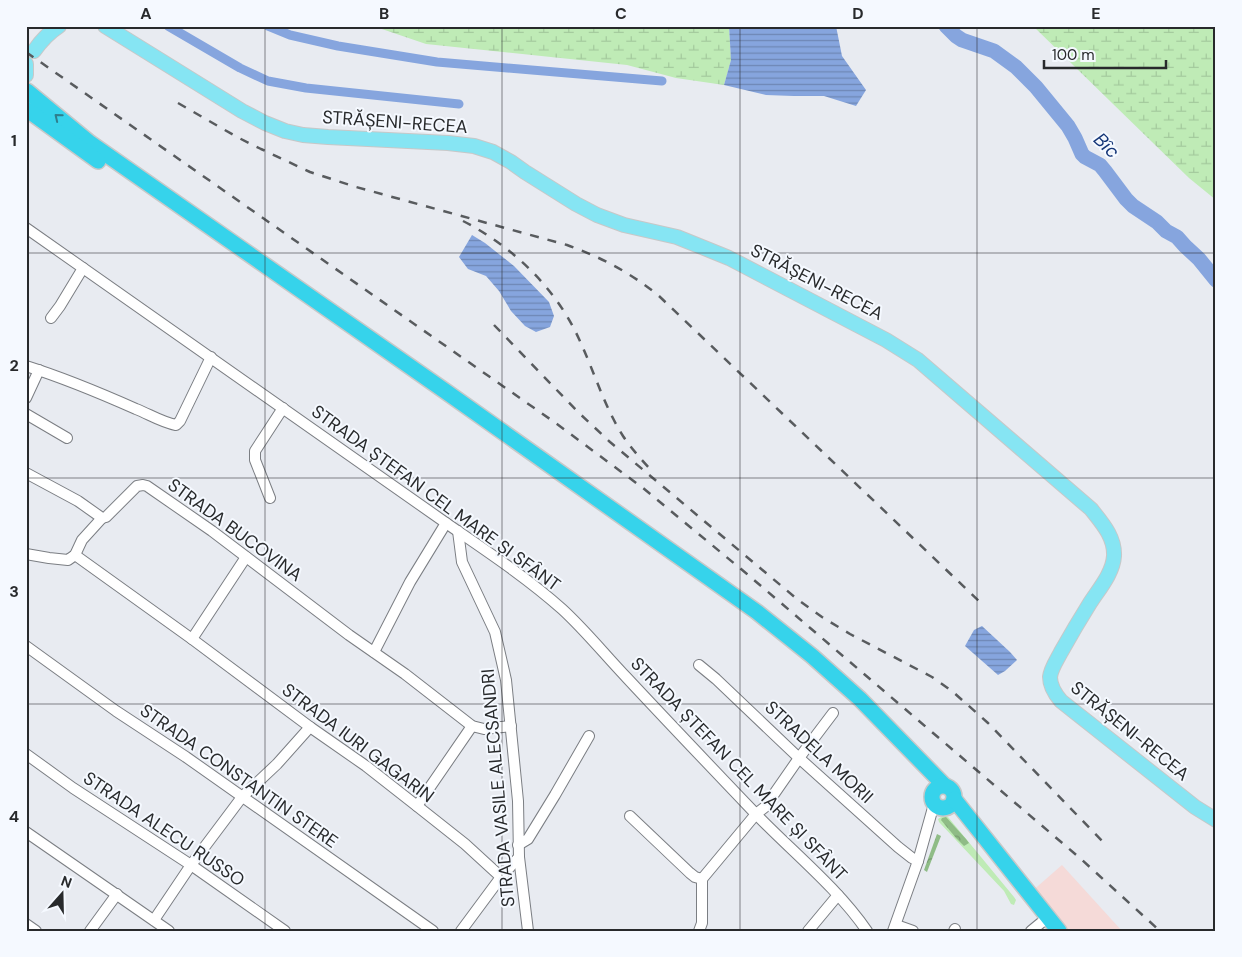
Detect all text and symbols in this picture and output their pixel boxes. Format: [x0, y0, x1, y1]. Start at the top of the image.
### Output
text: A [140, 3, 152, 24]
text: B [379, 3, 389, 24]
text: C [615, 3, 627, 24]
text: D [852, 3, 864, 24]
text: E [1091, 3, 1101, 24]
scale bar [1044, 38, 1167, 70]
text: 100 m [1052, 45, 1095, 65]
street label: STRĂȘENI-RECEA [321, 105, 469, 139]
one-way arrow [55, 115, 64, 123]
water label: Bîc [1088, 127, 1125, 164]
text: 1 [11, 130, 17, 151]
street label: STRĂȘENI-RECEA [747, 238, 887, 326]
text: 2 [9, 355, 19, 376]
street label: STRADA ȘTEFAN CEL MARE ȘI SFÂNT [307, 399, 565, 597]
street label: STRADA BUCOVINA [163, 473, 307, 587]
text: 3 [9, 581, 19, 602]
street label: STRADA ȘTEFAN CEL MARE ȘI SFÂNT [625, 652, 853, 886]
street label: STRADA VASILE ALECSANDRI [476, 668, 520, 908]
street label: STRĂȘENI-RECEA [1066, 676, 1194, 786]
street label: STRADA IURI GAGARIN [277, 678, 439, 808]
street label: STRADELA MORII [760, 696, 878, 808]
street label: STRADA CONSTANTIN STERE [135, 698, 343, 854]
street label: STRADA ALECU RUSSO [79, 766, 249, 892]
text: 4 [9, 806, 19, 827]
north arrow [38, 870, 88, 920]
text: N [59, 872, 74, 892]

